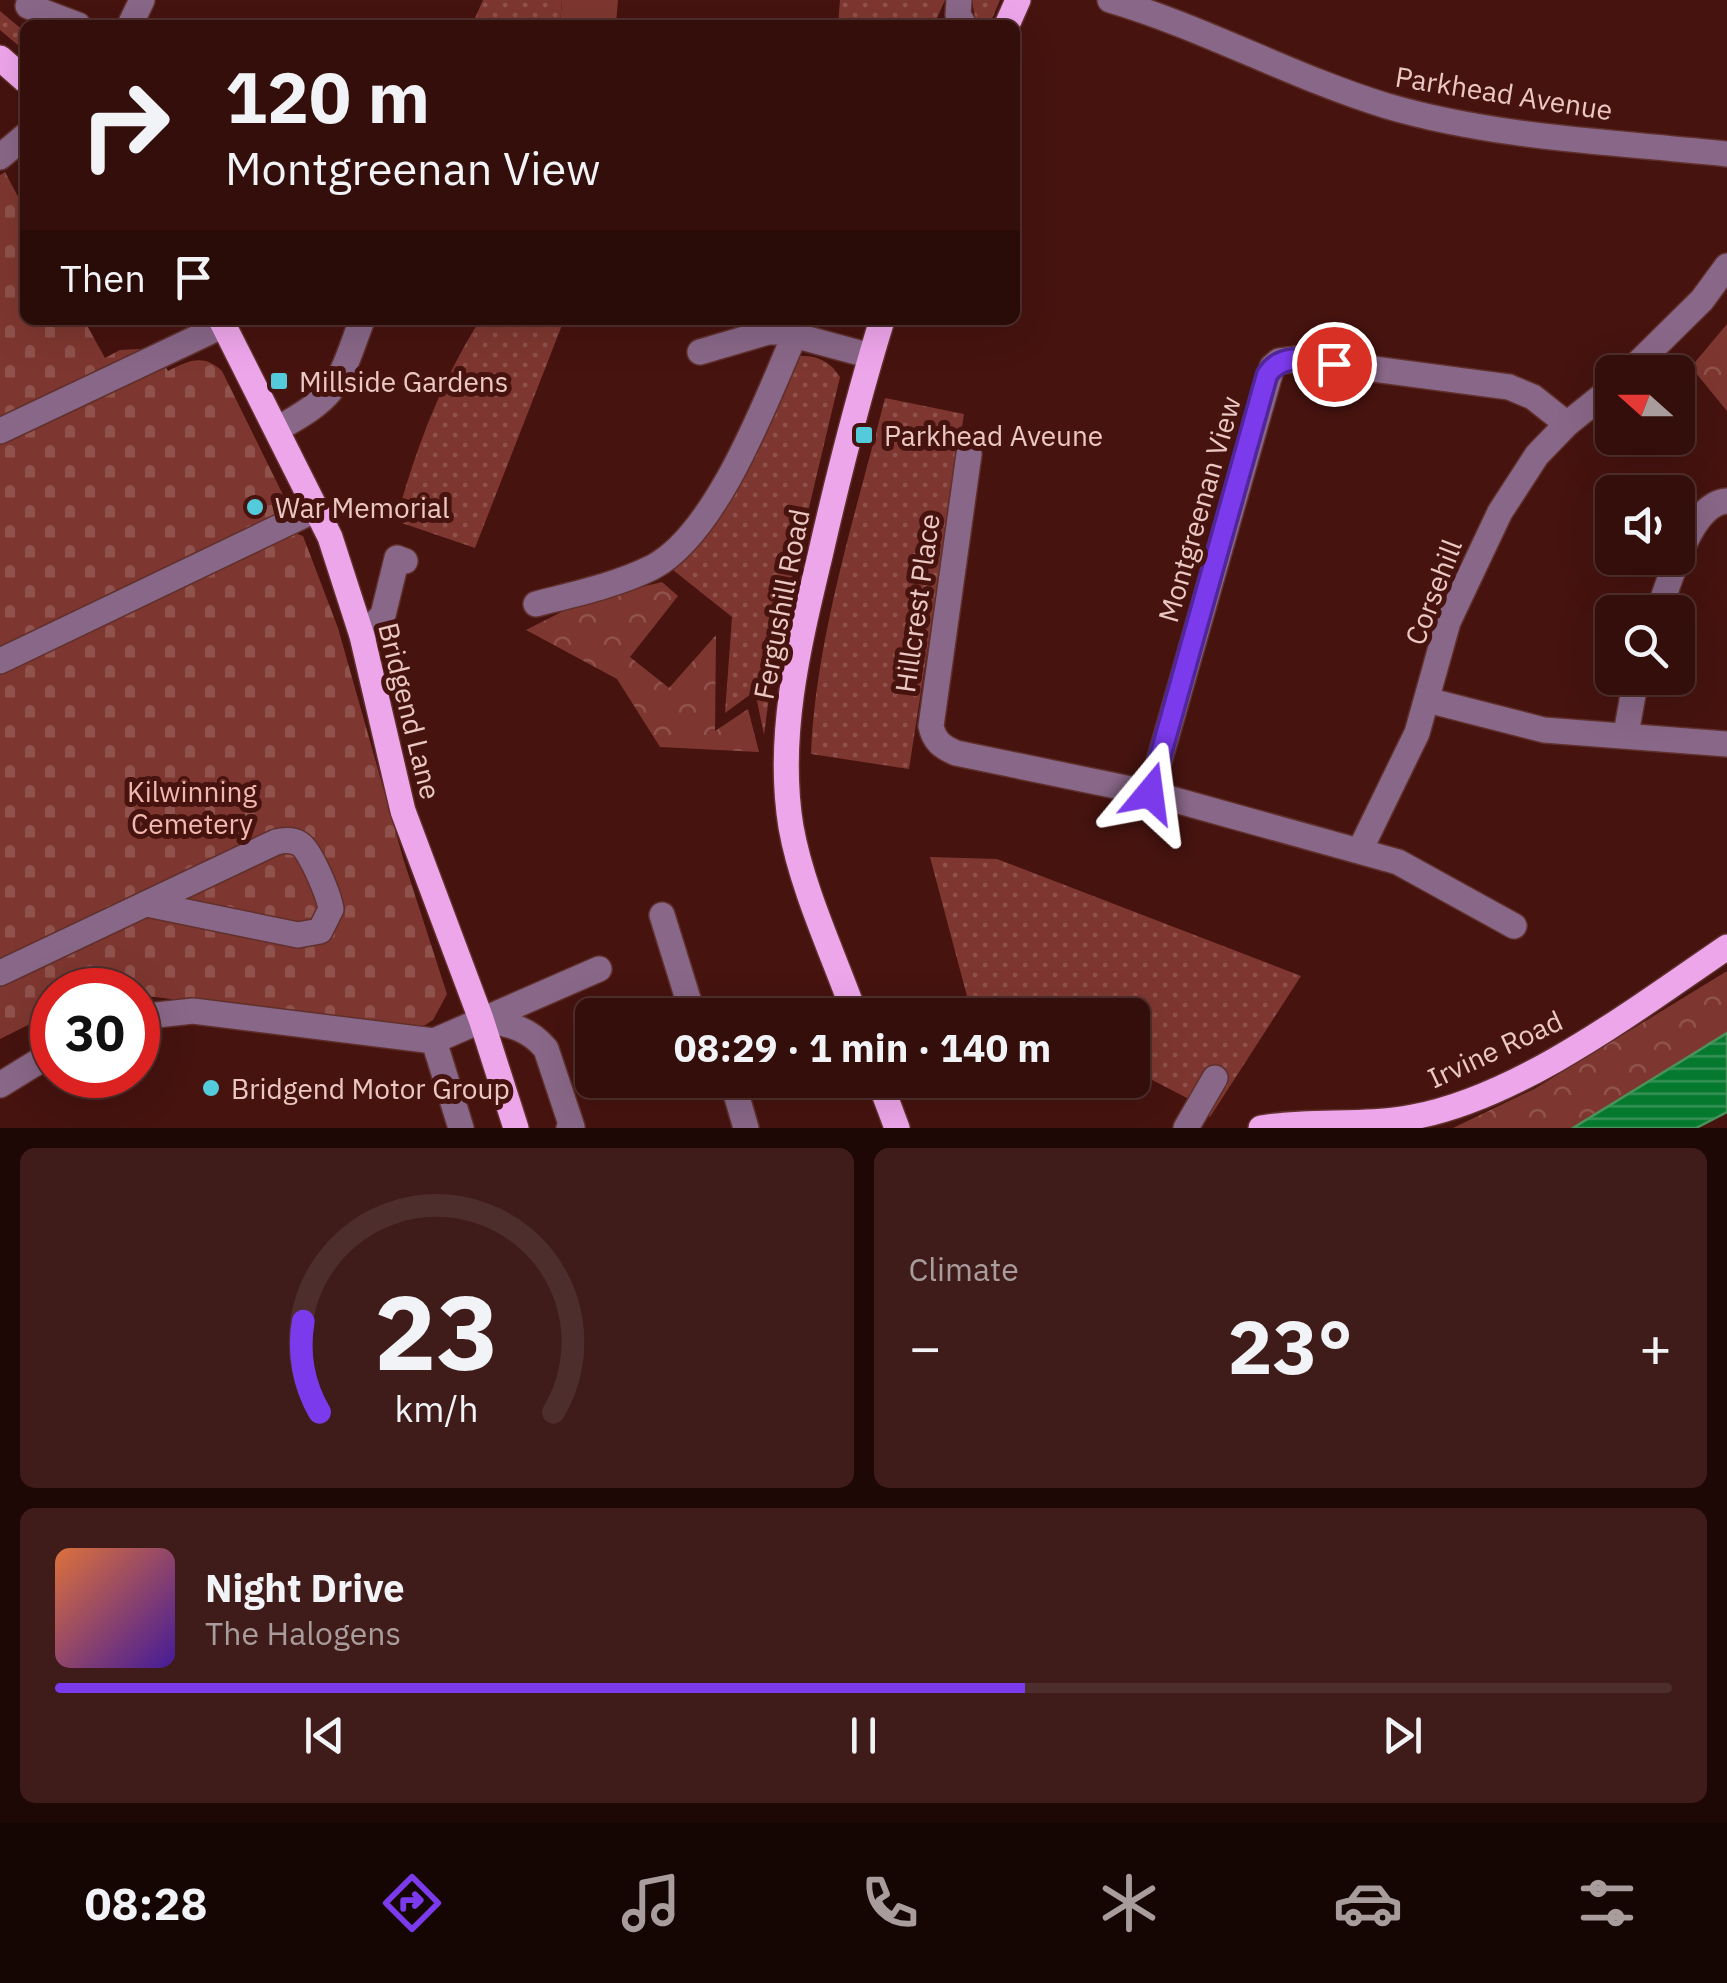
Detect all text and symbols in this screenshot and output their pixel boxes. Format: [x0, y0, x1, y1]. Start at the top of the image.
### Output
text: 120 m [225, 51, 430, 142]
street label: Parkhead Avenue [1393, 58, 1615, 128]
icon: right [60, 60, 190, 190]
text: Montgreenan View [225, 139, 601, 197]
icon: arrive [166, 250, 221, 305]
text: Then [60, 253, 146, 302]
pin [1292, 322, 1377, 407]
icon: arrive [1307, 337, 1362, 392]
north arrow [1595, 355, 1695, 455]
map controls [1595, 355, 1695, 695]
place label: Millside Gardens [299, 363, 508, 400]
marker: Millside Gardens [268, 370, 290, 392]
street label: Montgreenan View [1149, 392, 1249, 626]
place label: Parkhead Aveune [884, 417, 1103, 454]
marker: Parkhead Aveune [853, 424, 875, 446]
button: sound [1595, 475, 1695, 575]
place label: War Memorial [275, 489, 450, 526]
marker: War Memorial [244, 496, 266, 518]
street label: Fergushill Road [744, 506, 818, 702]
street label: Hillcrest Place [886, 511, 948, 695]
street label: Corsehill [1396, 534, 1470, 650]
button: search [1595, 595, 1695, 695]
street label: Bridgend Lane [370, 619, 450, 803]
position arrow [1098, 741, 1202, 845]
park label: Kilwinning Cemetery [127, 773, 257, 842]
speed limit sign: 30 [30, 968, 160, 1098]
street label: Irvine Road [1422, 1002, 1568, 1096]
text: 08:29 · 1 min · 140 m [674, 1023, 1051, 1072]
place label: Bridgend Motor Group [231, 1070, 510, 1107]
marker: Bridgend Motor Group [200, 1077, 222, 1099]
text: Climate [909, 1248, 1019, 1290]
text: 23 [374, 1263, 499, 1399]
text: 23° [1228, 1297, 1353, 1395]
text: − [909, 1311, 942, 1382]
text: + [1639, 1311, 1672, 1382]
text: km/h [395, 1385, 479, 1432]
text: Night Drive [205, 1563, 405, 1612]
text: The Halogens [205, 1612, 401, 1654]
icon: previous [297, 1708, 352, 1763]
icon: pause [836, 1708, 891, 1763]
icon: next [1375, 1708, 1430, 1763]
icon: directions [377, 1868, 447, 1938]
icon: music [616, 1868, 686, 1938]
icon: phone [855, 1868, 925, 1938]
icon: climate [1094, 1868, 1164, 1938]
icon: car [1333, 1868, 1403, 1938]
icon: filters [1572, 1868, 1642, 1938]
text: 08:28 [85, 1874, 207, 1932]

